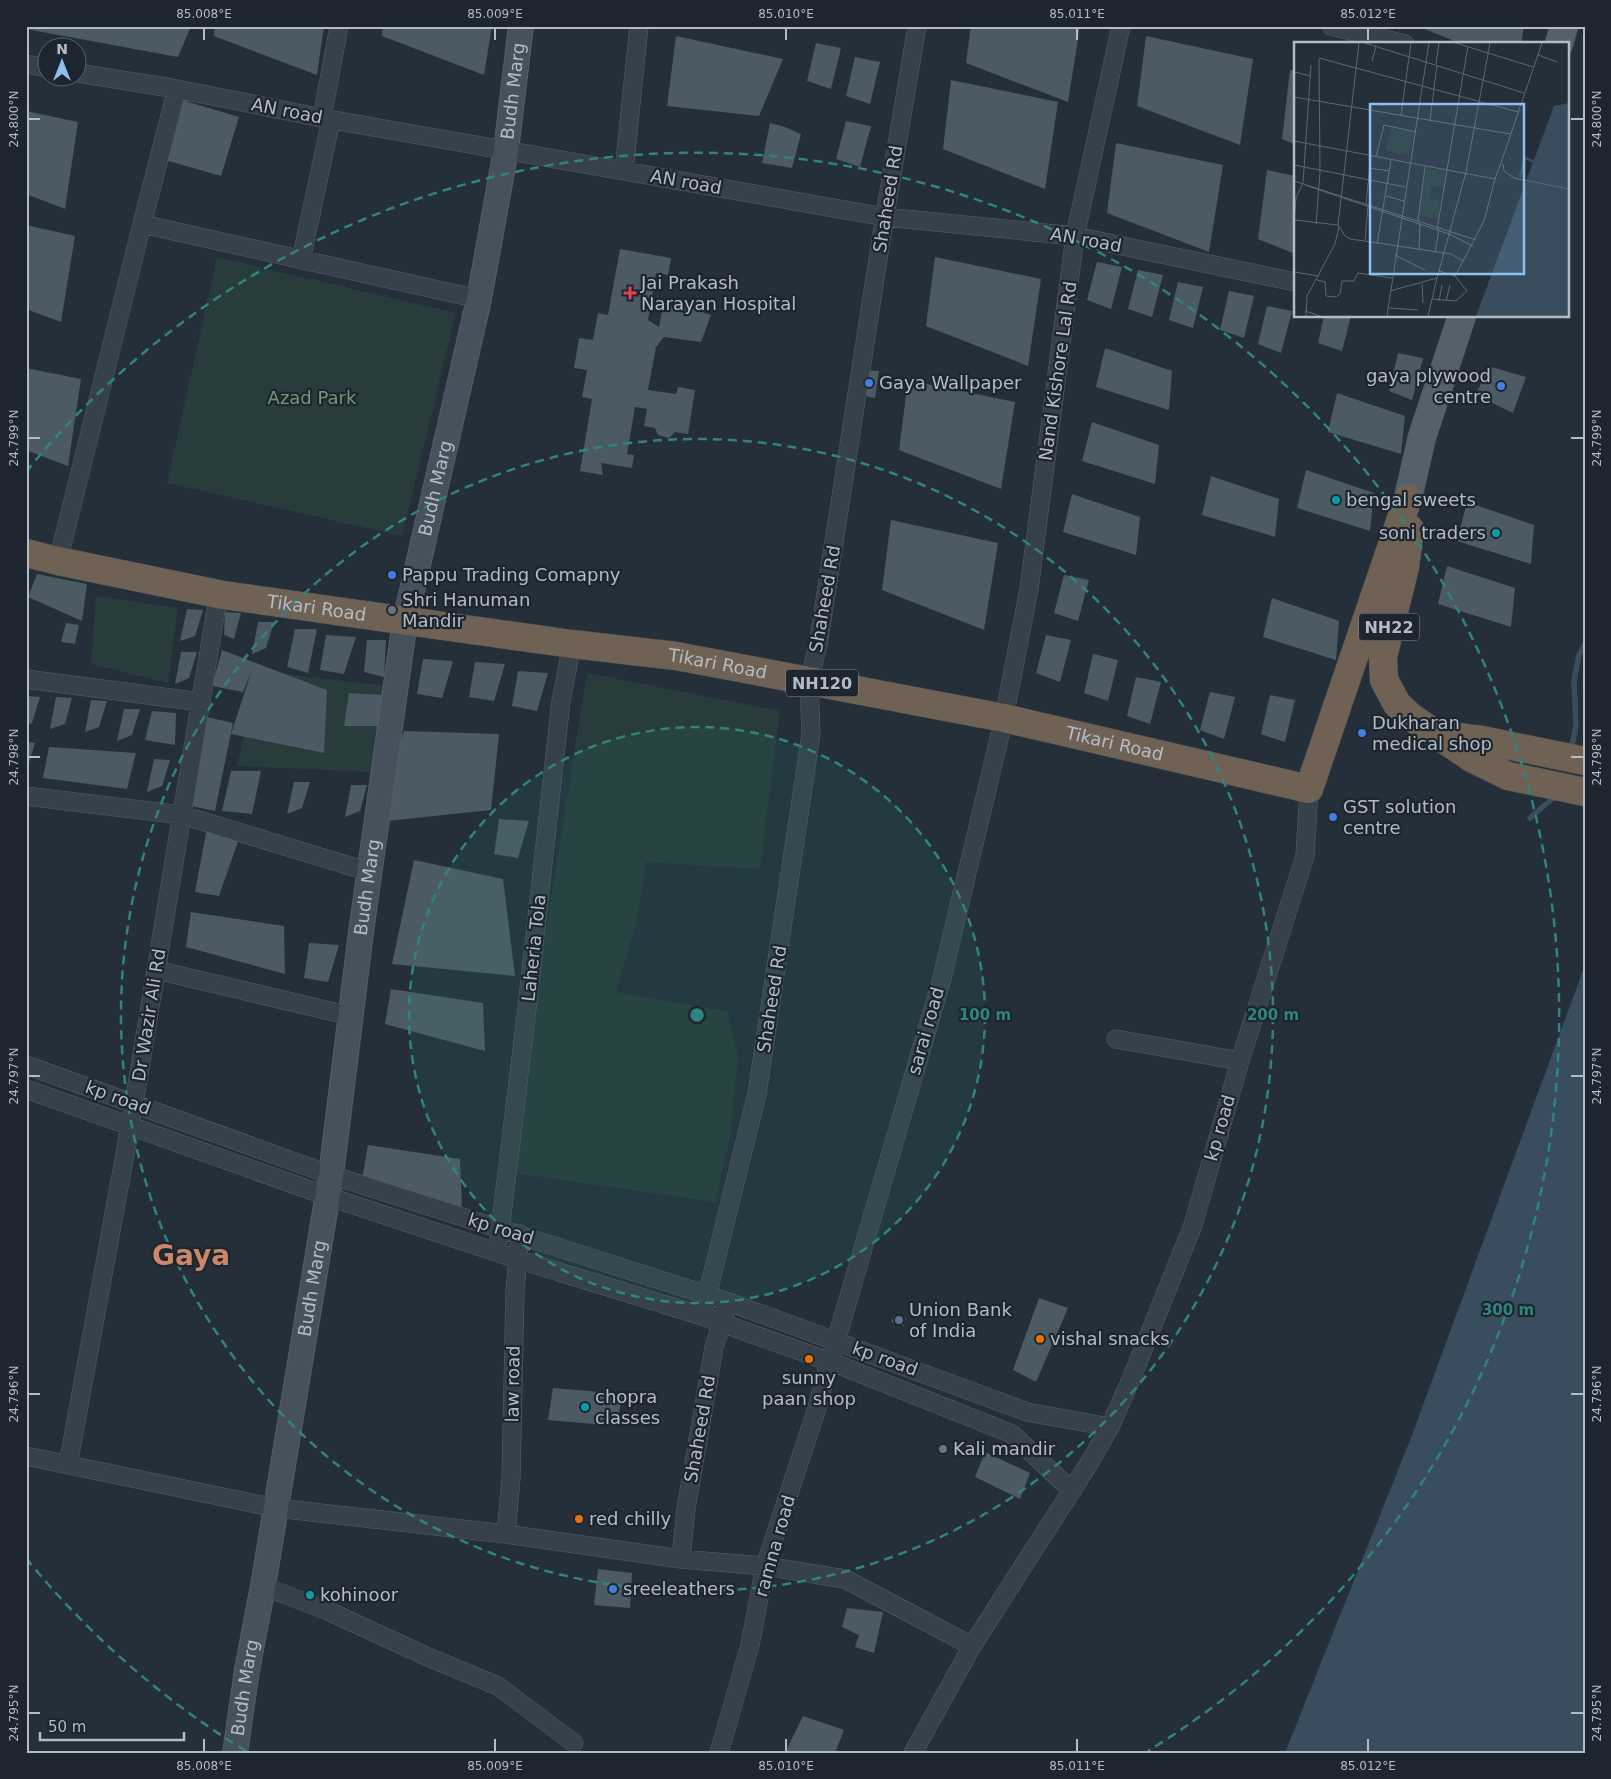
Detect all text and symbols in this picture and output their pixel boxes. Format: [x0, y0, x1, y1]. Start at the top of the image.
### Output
text: 85.008°E [176, 7, 232, 21]
text: 85.009°E [467, 7, 523, 21]
text: 85.010°E [758, 7, 814, 21]
text: 85.011°E [1049, 7, 1105, 21]
text: 85.012°E [1340, 7, 1396, 21]
north arrow [38, 38, 88, 88]
text: N [56, 41, 68, 57]
street label: Budh Marg [496, 41, 529, 141]
inset map [1294, 42, 1568, 318]
text: 24.800°N [7, 91, 21, 147]
text: 24.800°N [1590, 91, 1604, 147]
street label: AN road [250, 93, 324, 128]
street label: Shaheed Rd [869, 144, 906, 254]
street label: AN road [649, 165, 723, 198]
street label: AN road [1049, 223, 1123, 256]
place label: Jai Prakash Narayan Hospital [640, 272, 796, 314]
street label: Nand Kishore Lal Rd [1034, 280, 1081, 462]
marker: Jai Prakash Narayan Hospital [623, 286, 637, 300]
place label: gaya plywood centre [1366, 365, 1491, 407]
place label: Gaya Wallpaper [879, 372, 1022, 393]
marker: Gaya Wallpaper [863, 377, 875, 389]
marker: gaya plywood centre [1495, 380, 1507, 392]
park label: Azad Park [268, 387, 357, 408]
text: 24.799°N [7, 410, 21, 466]
text: 24.799°N [1590, 410, 1604, 466]
street label: Budh Marg [414, 438, 456, 538]
place label: bengal sweets [1346, 489, 1476, 510]
marker: bengal sweets [1330, 494, 1342, 506]
place label: soni traders [1379, 522, 1486, 543]
marker: soni traders [1490, 527, 1502, 539]
street label: Shaheed Rd [805, 544, 844, 654]
place label: Pappu Trading Comapny [402, 564, 621, 585]
marker: Pappu Trading Comapny [386, 569, 398, 581]
place label: Shri Hanuman Mandir [402, 589, 530, 631]
street label: Tikari Road [265, 590, 368, 625]
marker: Shri Hanuman Mandir [386, 604, 398, 616]
road number: NH22 [1359, 614, 1419, 640]
street label: Tikari Road [666, 644, 769, 683]
road number: NH120 [786, 670, 858, 696]
place label: Dukharan medical shop [1372, 712, 1492, 754]
street label: Tikari Road [1063, 721, 1166, 765]
marker: Dukharan medical shop [1356, 727, 1368, 739]
text: 24.798°N [7, 729, 21, 785]
text: 24.798°N [1590, 729, 1604, 785]
place label: GST solution centre [1343, 796, 1456, 838]
marker: GST solution centre [1327, 811, 1339, 823]
street label: Budh Marg [350, 837, 384, 937]
street label: Laheria Tola [517, 893, 550, 1003]
street label: Shaheed Rd [753, 944, 790, 1054]
street label: Dr Wazir Ali Rd [128, 947, 169, 1083]
street label: sarai road [903, 985, 948, 1077]
centre of rings [688, 1006, 706, 1024]
text: 100 m [959, 1006, 1011, 1024]
text: 200 m [1247, 1006, 1299, 1024]
text: 24.797°N [7, 1048, 21, 1104]
text: 24.797°N [1590, 1048, 1604, 1104]
street label: kp road [83, 1076, 154, 1119]
street label: kp road [1200, 1092, 1239, 1163]
street label: kp road [466, 1209, 537, 1249]
district label: Gaya [152, 1239, 230, 1272]
street label: Budh Marg [293, 1239, 330, 1338]
place label: Union Bank of India [909, 1299, 1013, 1341]
text: 300 m [1482, 1301, 1534, 1319]
marker: Union Bank of India [893, 1314, 905, 1326]
place label: vishal snacks [1050, 1328, 1170, 1349]
marker: vishal snacks [1034, 1333, 1046, 1345]
street label: kp road [850, 1337, 921, 1380]
street label: law road [501, 1345, 524, 1423]
marker: sunny paan shop [803, 1353, 815, 1365]
text: 24.796°N [7, 1366, 21, 1422]
text: 24.796°N [1590, 1366, 1604, 1422]
place label: sunny paan shop [762, 1367, 856, 1409]
street label: Shaheed Rd [680, 1374, 719, 1484]
place label: chopra classes [595, 1386, 660, 1428]
marker: chopra classes [579, 1401, 591, 1413]
place label: Kali mandir [953, 1438, 1056, 1459]
marker: Kali mandir [937, 1443, 949, 1455]
street label: ramna road [750, 1493, 799, 1599]
place label: red chilly [589, 1508, 672, 1529]
marker: red chilly [573, 1513, 585, 1525]
place label: sreeleathers [623, 1578, 735, 1599]
marker: sreeleathers [607, 1583, 619, 1595]
place label: kohinoor [320, 1584, 399, 1605]
marker: kohinoor [304, 1589, 316, 1601]
street label: Budh Marg [227, 1638, 263, 1737]
text: 24.795°N [7, 1685, 21, 1741]
text: 24.795°N [1590, 1685, 1604, 1741]
scale bar [40, 1709, 184, 1741]
text: 50 m [48, 1718, 86, 1736]
text: 85.008°E [176, 1759, 232, 1773]
text: 85.009°E [467, 1759, 523, 1773]
text: 85.010°E [758, 1759, 814, 1773]
text: 85.011°E [1049, 1759, 1105, 1773]
text: 85.012°E [1340, 1759, 1396, 1773]

